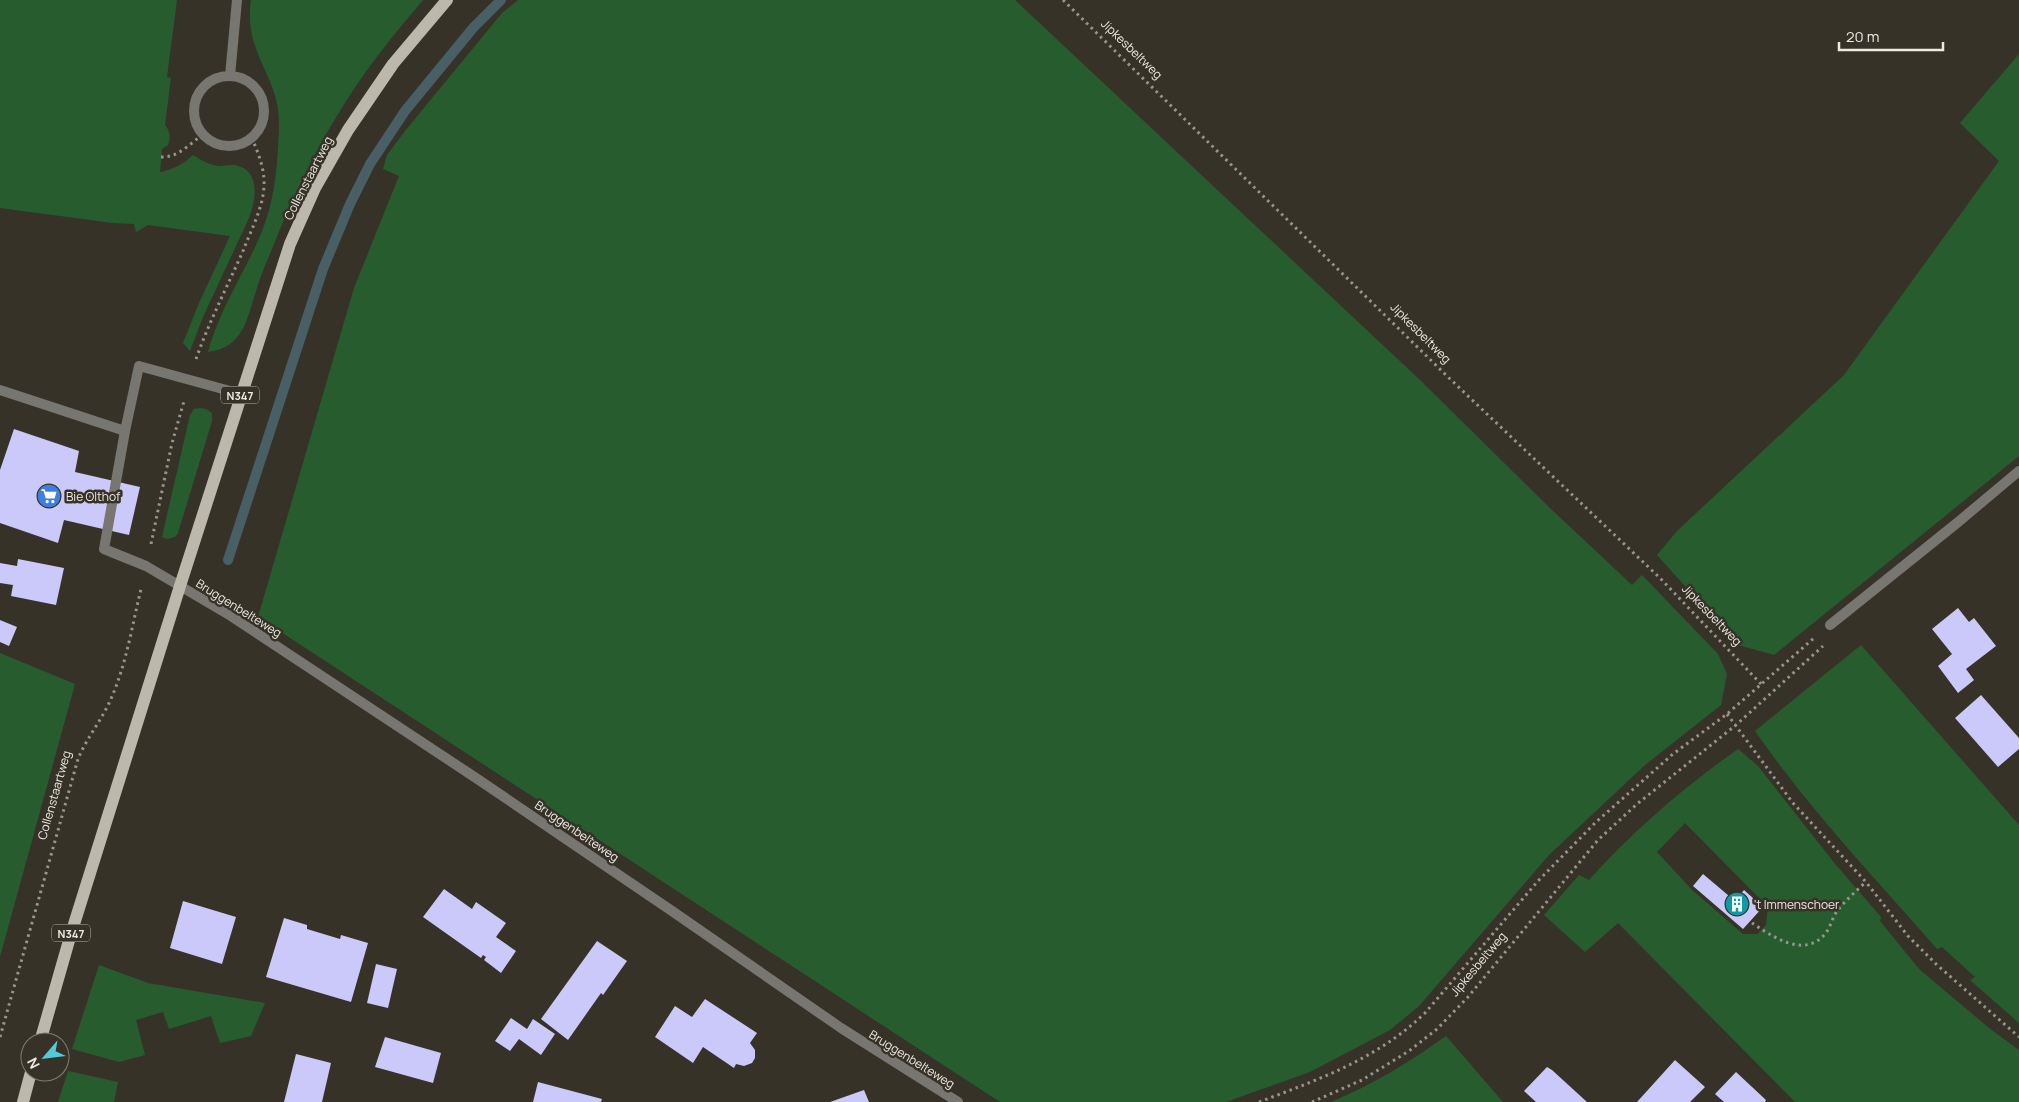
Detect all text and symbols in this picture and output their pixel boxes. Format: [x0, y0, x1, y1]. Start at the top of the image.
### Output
street label: Jipkesbeltweg [1098, 15, 1166, 83]
scale bar [1839, 20, 1943, 52]
text: 20 m [1846, 26, 1879, 47]
street label: Collenstaartweg [280, 133, 336, 223]
street label: Jipkesbeltweg [1387, 299, 1455, 367]
road number: N347 [221, 386, 259, 404]
supermarket icon: Bie Olthof [36, 483, 62, 509]
place label: Bie Olthof [66, 488, 121, 505]
street label: Bruggenbelteweg [193, 575, 285, 641]
street label: Jipkesbeltweg [1678, 581, 1746, 649]
street label: Collenstaartweg [33, 748, 75, 842]
street label: Bruggenbelteweg [531, 796, 623, 866]
building icon: 't Immenschoer [1724, 891, 1750, 917]
place label: 't Immenschoer [1754, 896, 1840, 913]
road number: N347 [52, 924, 90, 941]
street label: Jipkesbeltweg [1446, 928, 1510, 1000]
street label: Bruggenbelteweg [866, 1026, 958, 1092]
north arrow [20, 1032, 70, 1082]
text: N [22, 1054, 44, 1072]

